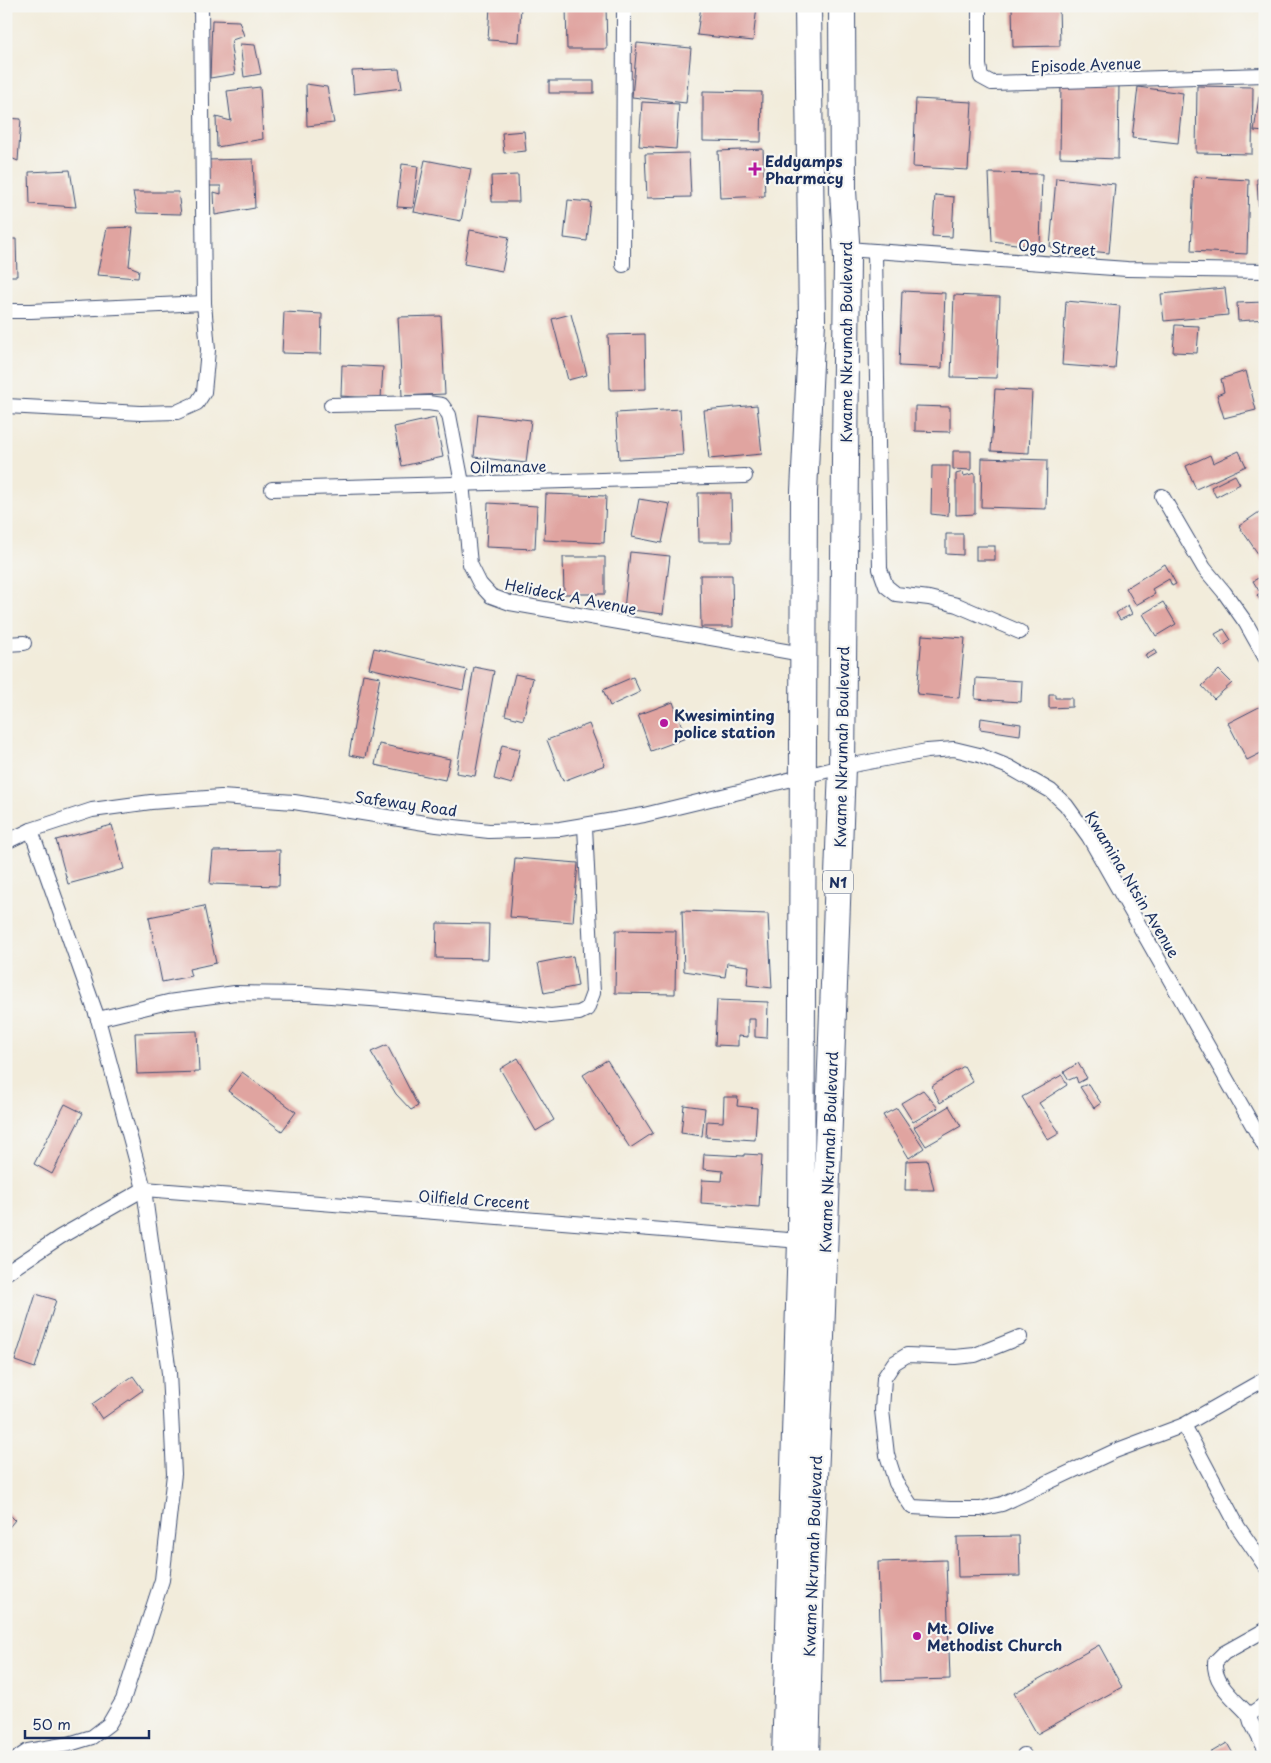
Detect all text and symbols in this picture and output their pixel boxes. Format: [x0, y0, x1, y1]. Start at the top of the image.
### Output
street label: Episode Avenue [1030, 51, 1142, 77]
place label: Eddyamps Pharmacy [765, 149, 844, 189]
marker: Eddyamps Pharmacy [749, 163, 761, 175]
street label: Ogo Street [1017, 233, 1097, 261]
street label: Kwame Nkrumah Boulevard [834, 241, 857, 443]
street label: Oilmanave [469, 454, 547, 478]
street label: Helideck A Avenue [503, 572, 639, 620]
street label: Kwame Nkrumah Boulevard [828, 646, 854, 848]
place label: Kwesiminting police station [674, 703, 776, 743]
marker: Kwesiminting police station [658, 717, 670, 729]
street label: Safeway Road [353, 784, 459, 822]
street label: Kwamina Ntsin Avenue [1080, 806, 1186, 962]
road number: N1 [823, 870, 853, 894]
street label: Kwame Nkrumah Boulevard [813, 1051, 843, 1253]
street label: Oilfield Crecent [418, 1184, 530, 1214]
street label: Kwame Nkrumah Boulevard [797, 1455, 827, 1657]
place label: Mt. Olive Methodist Church [927, 1616, 1062, 1656]
marker: Mt. Olive Methodist Church [911, 1630, 923, 1642]
scale bar [25, 1708, 149, 1740]
text: 50 m [32, 1712, 71, 1735]

